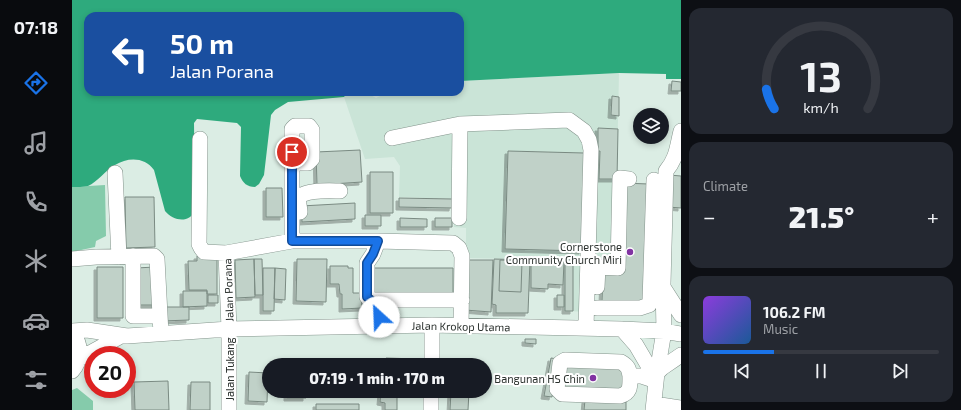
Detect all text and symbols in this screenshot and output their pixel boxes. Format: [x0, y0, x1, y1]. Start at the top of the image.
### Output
text: 07:18 [14, 16, 58, 38]
text: 50 m [170, 26, 234, 60]
icon: left [104, 28, 156, 80]
text: 13 [800, 50, 842, 100]
text: Jalan Porana [170, 60, 274, 82]
icon: directions [22, 69, 50, 97]
text: km/h [803, 99, 839, 116]
map controls [633, 108, 669, 144]
button: layers [633, 108, 669, 144]
icon: music [22, 129, 50, 157]
pin [275, 135, 309, 169]
icon: arrive [281, 141, 303, 163]
text: Climate [703, 178, 748, 194]
icon: phone [22, 188, 50, 216]
text: 21.5° [789, 198, 854, 234]
text: − [703, 203, 716, 229]
text: + [927, 203, 939, 229]
place label: Cornerstone Community Church Miri [506, 240, 622, 266]
icon: climate [22, 247, 50, 275]
marker: Cornerstone Community Church Miri [625, 247, 635, 257]
street label: Jalan Porana [220, 258, 236, 322]
position arrow [358, 296, 400, 338]
text: 106.2 FM [763, 303, 826, 321]
icon: car [22, 307, 50, 335]
street label: Jalan Krokop Utama [412, 319, 510, 333]
text: Music [763, 321, 798, 337]
street label: Jalan Tukang [223, 337, 236, 401]
speed limit sign: 20 [84, 346, 136, 398]
icon: previous [731, 360, 753, 382]
icon: pause [810, 360, 832, 382]
icon: next [889, 360, 911, 382]
icon: filters [22, 366, 50, 394]
text: 07:19 · 1 min · 170 m [309, 369, 445, 387]
place label: Bangunan HS Chin [494, 372, 585, 385]
marker: Bangunan HS Chin [588, 373, 598, 383]

